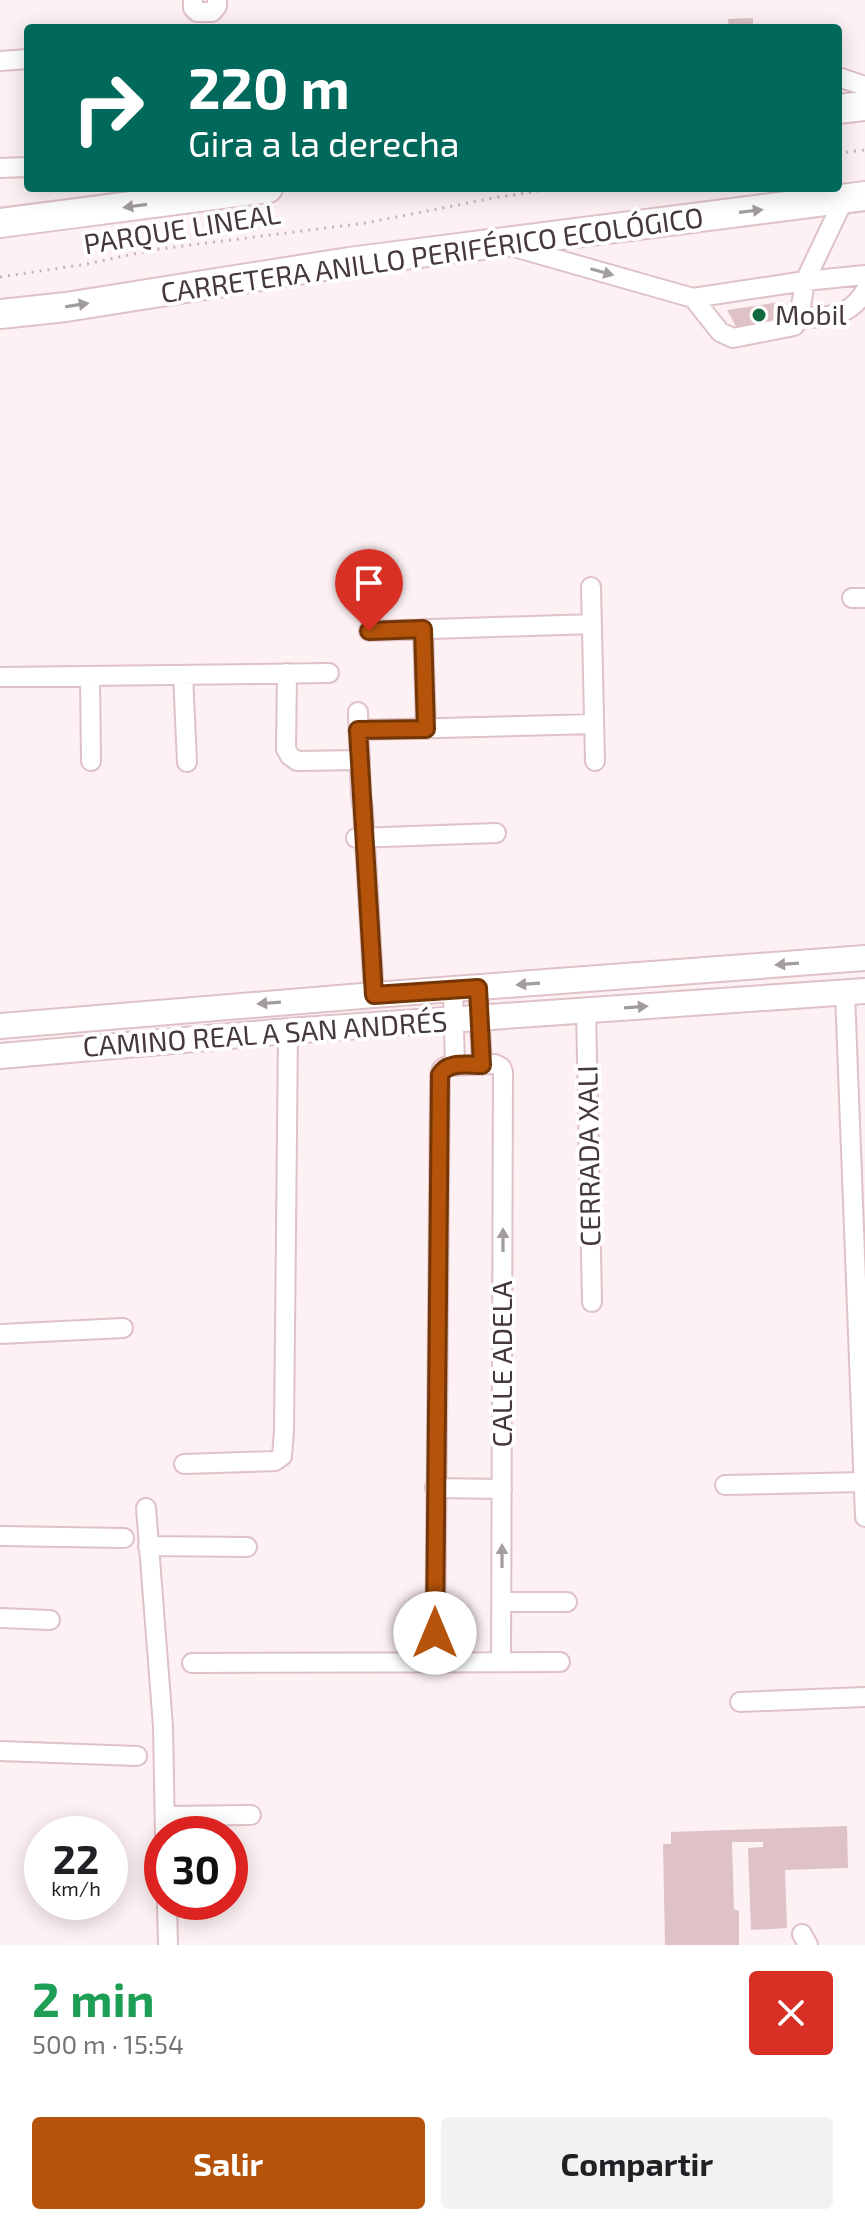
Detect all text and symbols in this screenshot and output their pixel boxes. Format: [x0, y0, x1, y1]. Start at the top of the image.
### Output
text: 220 m [188, 53, 350, 120]
icon: right [56, 56, 160, 160]
text: Gira a la derecha [188, 121, 460, 164]
street label: PARQUE LINEAL [81, 196, 283, 260]
street label: CARRETERA ANILLO PERIFÉRICO ECOLÓGICO [158, 199, 705, 309]
one-way arrow [122, 200, 147, 213]
one-way arrow [739, 204, 764, 217]
one-way arrow [590, 266, 614, 279]
place label: Mobil [775, 297, 847, 331]
one-way arrow [65, 298, 90, 311]
marker: Mobil [750, 306, 768, 324]
pin [335, 549, 403, 631]
icon: arrive [347, 561, 391, 605]
one-way arrow [774, 958, 799, 971]
one-way arrow [515, 978, 540, 991]
one-way arrow [256, 997, 281, 1010]
one-way arrow [624, 1000, 649, 1013]
street label: CAMINO REAL A SAN ANDRÉS [81, 1003, 448, 1063]
street label: CERRADA XALI [569, 1065, 607, 1247]
one-way arrow [497, 1227, 509, 1252]
street label: CALLE ADELA [484, 1280, 518, 1447]
one-way arrow [496, 1543, 508, 1568]
position arrow [393, 1591, 477, 1675]
speed limit sign: 30 [144, 1816, 248, 1920]
text: 22 [53, 1834, 99, 1882]
text: km/h [51, 1876, 101, 1900]
text: 2 min [32, 1969, 155, 2027]
button: close [749, 1971, 833, 2055]
text: 500 m · 15:54 [32, 2028, 184, 2059]
button: Salir [32, 2117, 425, 2209]
button: Compartir [441, 2117, 833, 2209]

